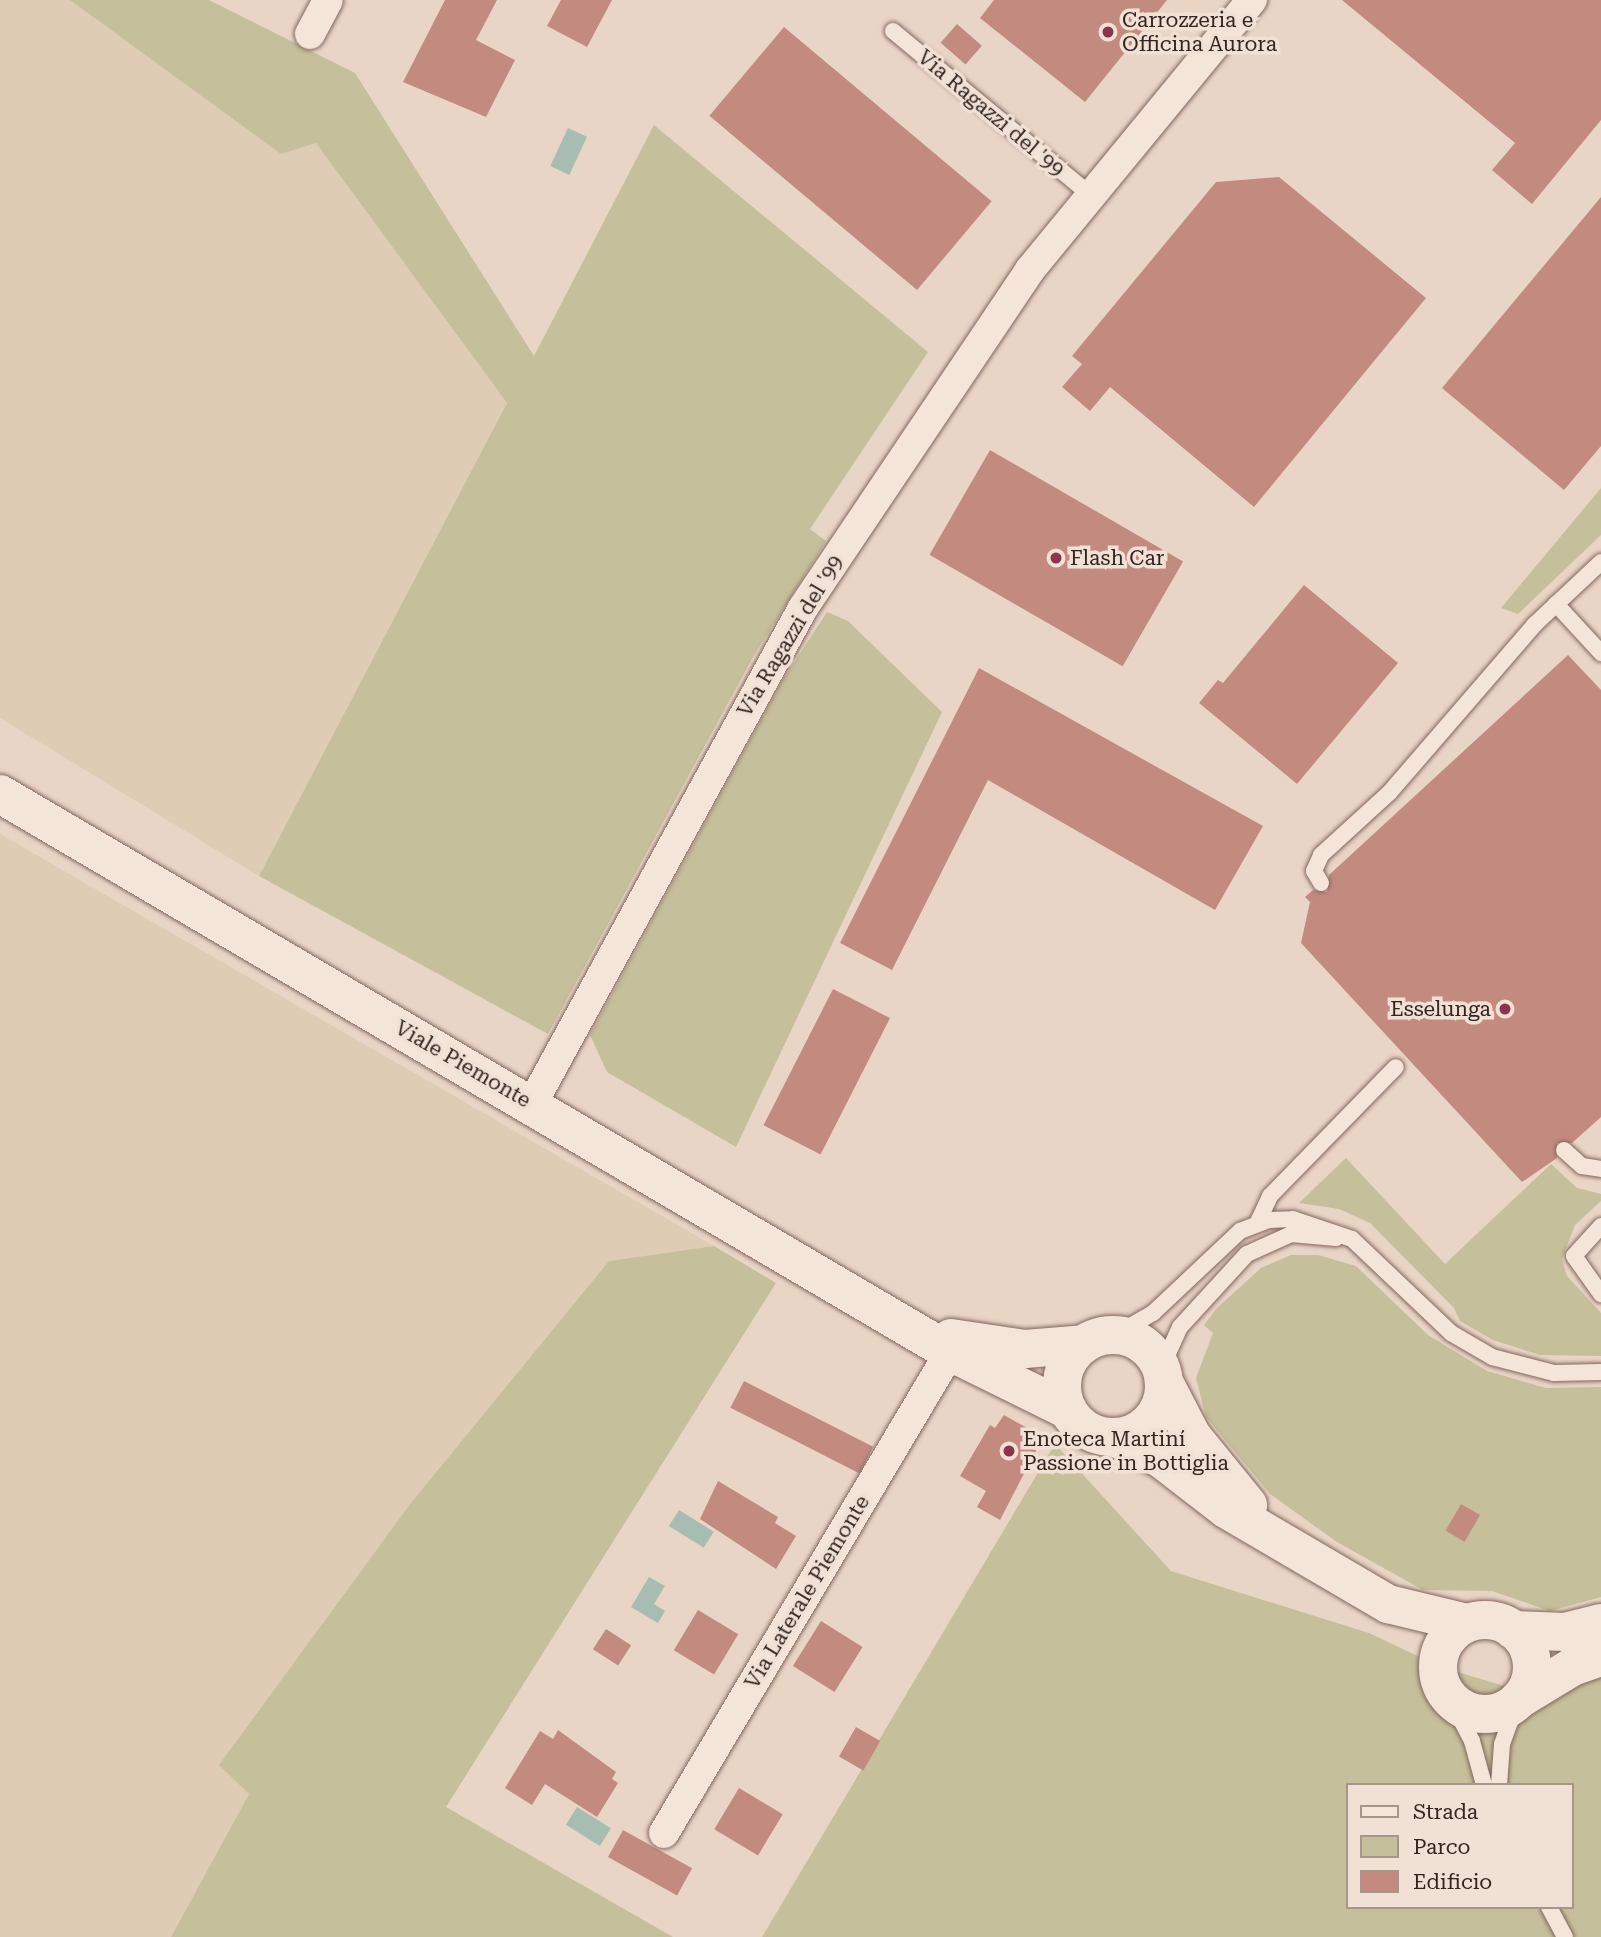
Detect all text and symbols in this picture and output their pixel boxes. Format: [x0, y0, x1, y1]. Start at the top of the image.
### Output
place label: Carrozzeria e Officina Aurora [1122, 7, 1277, 57]
marker: Carrozzeria e Officina Aurora [1100, 24, 1116, 40]
street label: Via Ragazzi del '99 [912, 44, 1070, 182]
place label: Flash Car [1070, 545, 1164, 571]
marker: Flash Car [1048, 550, 1064, 566]
street label: Via Ragazzi del '99 [732, 551, 848, 721]
place label: Esselunga [1390, 996, 1491, 1022]
marker: Esselunga [1497, 1001, 1513, 1017]
street label: Viale Piemonte [391, 1015, 535, 1113]
place label: Enoteca Martiní Passione in Bottiglia [1023, 1426, 1229, 1476]
marker: Enoteca Martiní Passione in Bottiglia [1001, 1443, 1017, 1459]
street label: Via Laterale Piemonte [739, 1491, 875, 1693]
legend [1346, 1783, 1573, 1909]
text: Strada [1413, 1800, 1478, 1824]
text: Parco [1413, 1835, 1470, 1859]
text: Edificio [1413, 1870, 1492, 1894]

